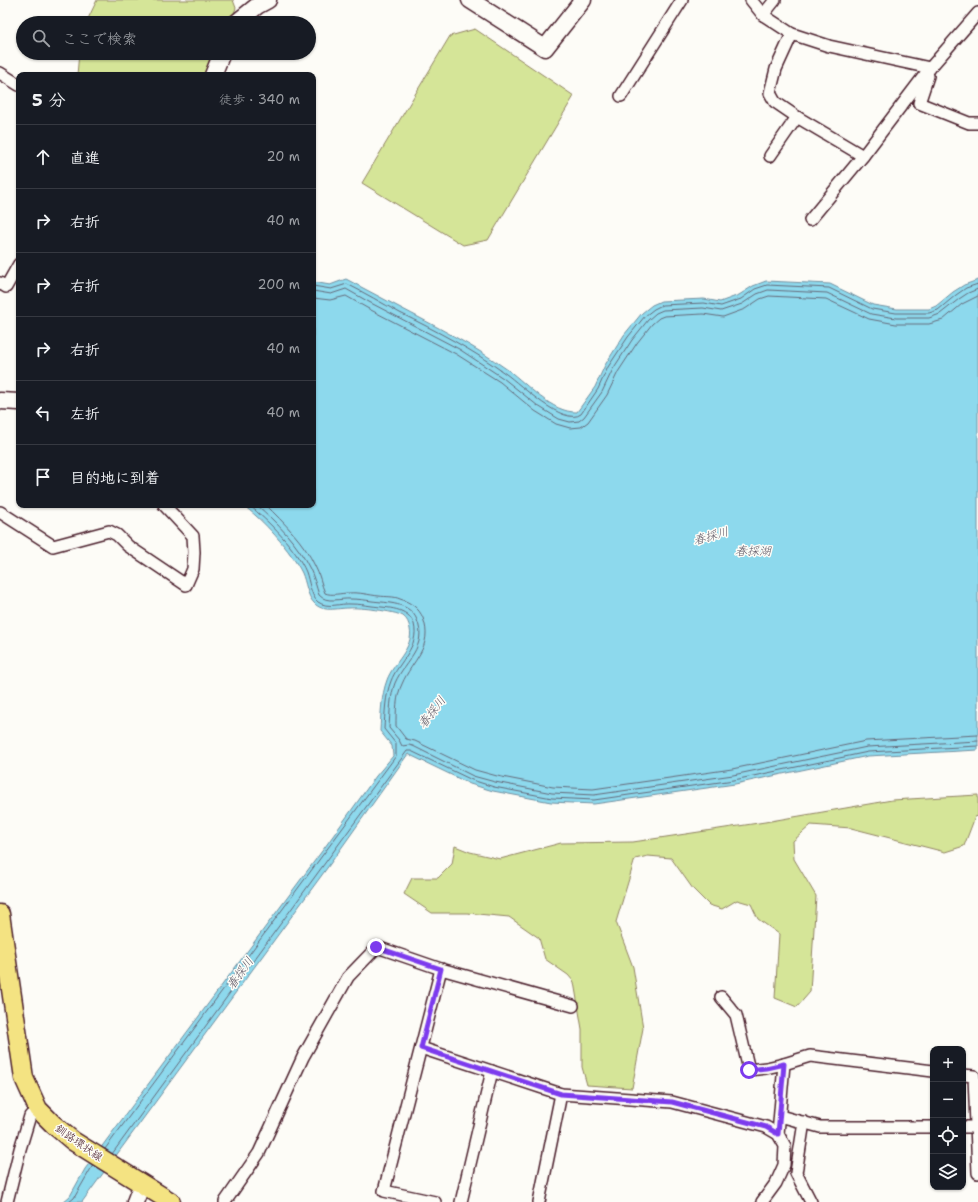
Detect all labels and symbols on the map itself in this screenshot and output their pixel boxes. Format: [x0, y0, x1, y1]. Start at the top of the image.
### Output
water label: 春採川 [691, 523, 731, 549]
water label: 春採湖 [735, 543, 772, 559]
water label: 春採川 [415, 693, 449, 731]
route end [367, 938, 385, 956]
water label: 春採川 [223, 954, 257, 992]
route start [740, 1061, 758, 1079]
street label: 釧路環状線 [52, 1121, 106, 1165]

